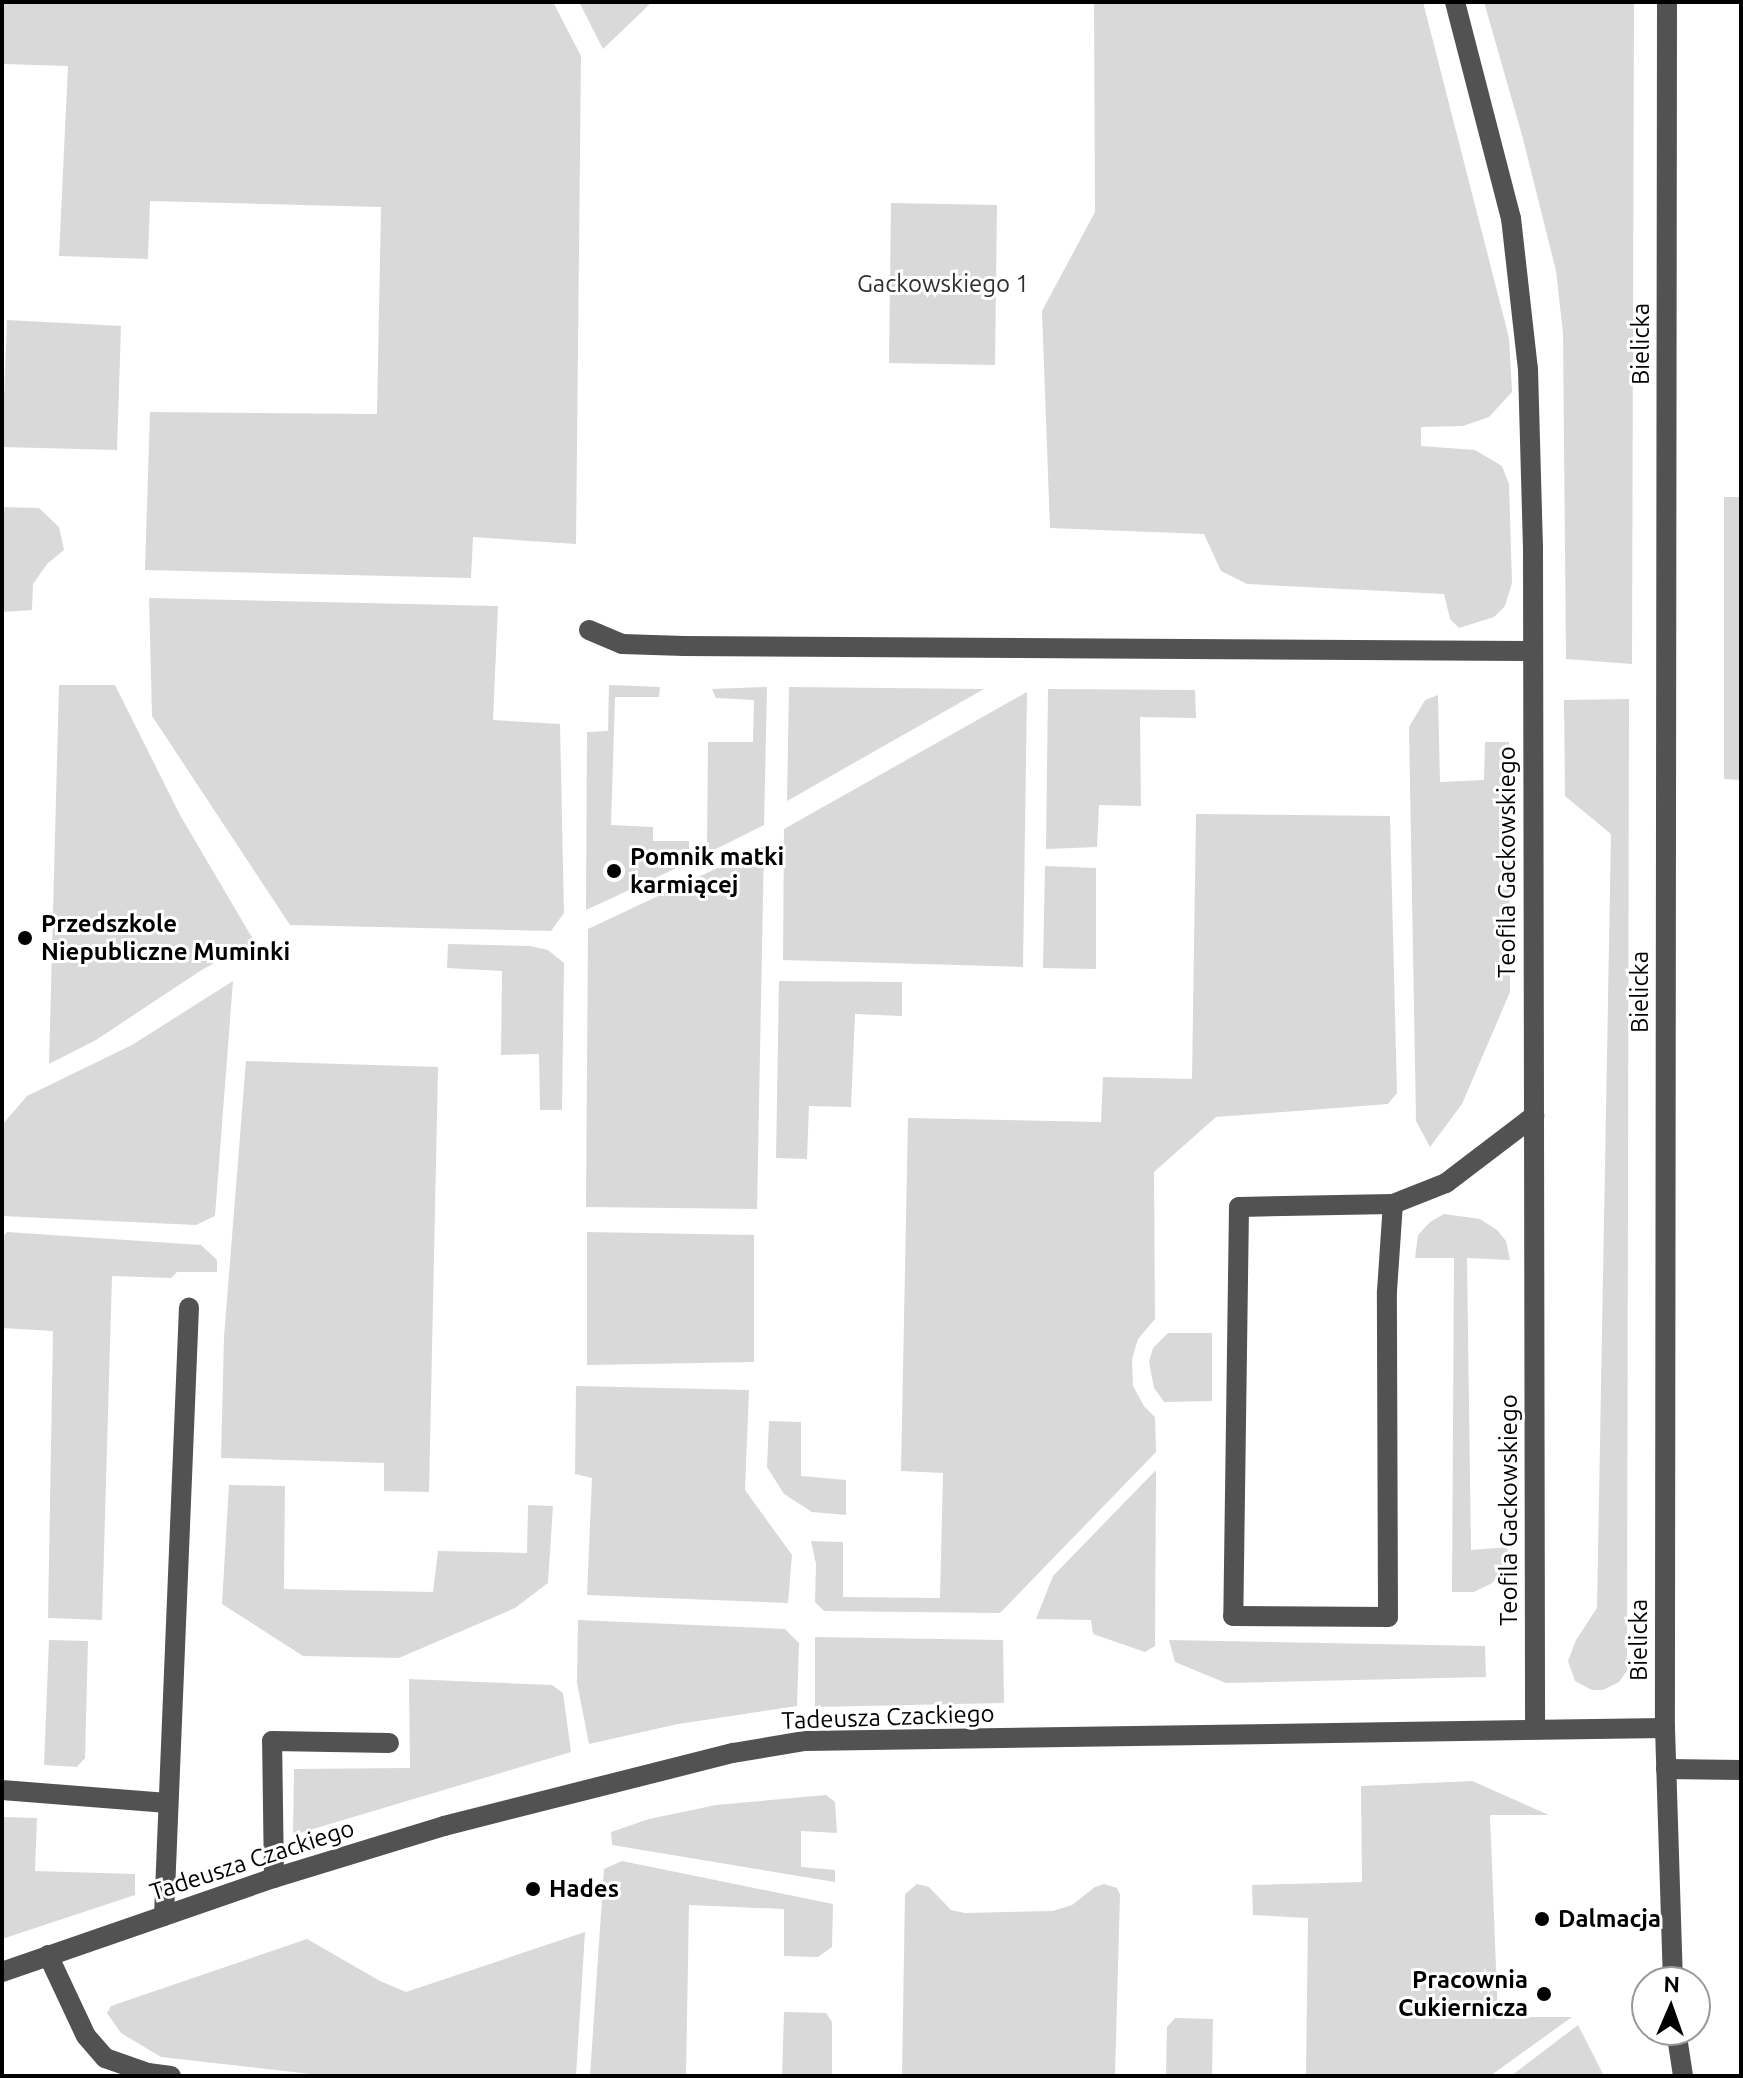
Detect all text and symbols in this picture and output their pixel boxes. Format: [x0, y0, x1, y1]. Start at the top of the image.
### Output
park label: Gackowskiego 1 [857, 270, 1029, 298]
street label: Bielicka [1627, 303, 1655, 385]
street label: Teofila Gackowskiego [1493, 746, 1521, 978]
place label: Pomnik matki karmiącej [630, 843, 784, 899]
marker: Pomnik matki karmiącej [605, 862, 623, 880]
place label: Przedszkole Niepubliczne Muminki [41, 910, 290, 966]
marker: Przedszkole Niepubliczne Muminki [16, 929, 34, 947]
street label: Bielicka [1626, 951, 1654, 1033]
street label: Teofila Gackowskiego [1495, 1394, 1523, 1626]
street label: Bielicka [1625, 1599, 1653, 1681]
street label: Tadeusza Czackiego [781, 1699, 995, 1735]
street label: Tadeusza Czackiego [146, 1813, 358, 1907]
place label: Hades [549, 1875, 619, 1903]
marker: Hades [524, 1880, 542, 1898]
place label: Dalmacja [1558, 1905, 1661, 1933]
marker: Dalmacja [1533, 1910, 1551, 1928]
place label: Pracownia Cukiernicza [1398, 1966, 1528, 2022]
north arrow [1631, 1966, 1711, 2046]
text: N [1663, 1971, 1680, 1996]
marker: Pracownia Cukiernicza [1535, 1985, 1553, 2003]

